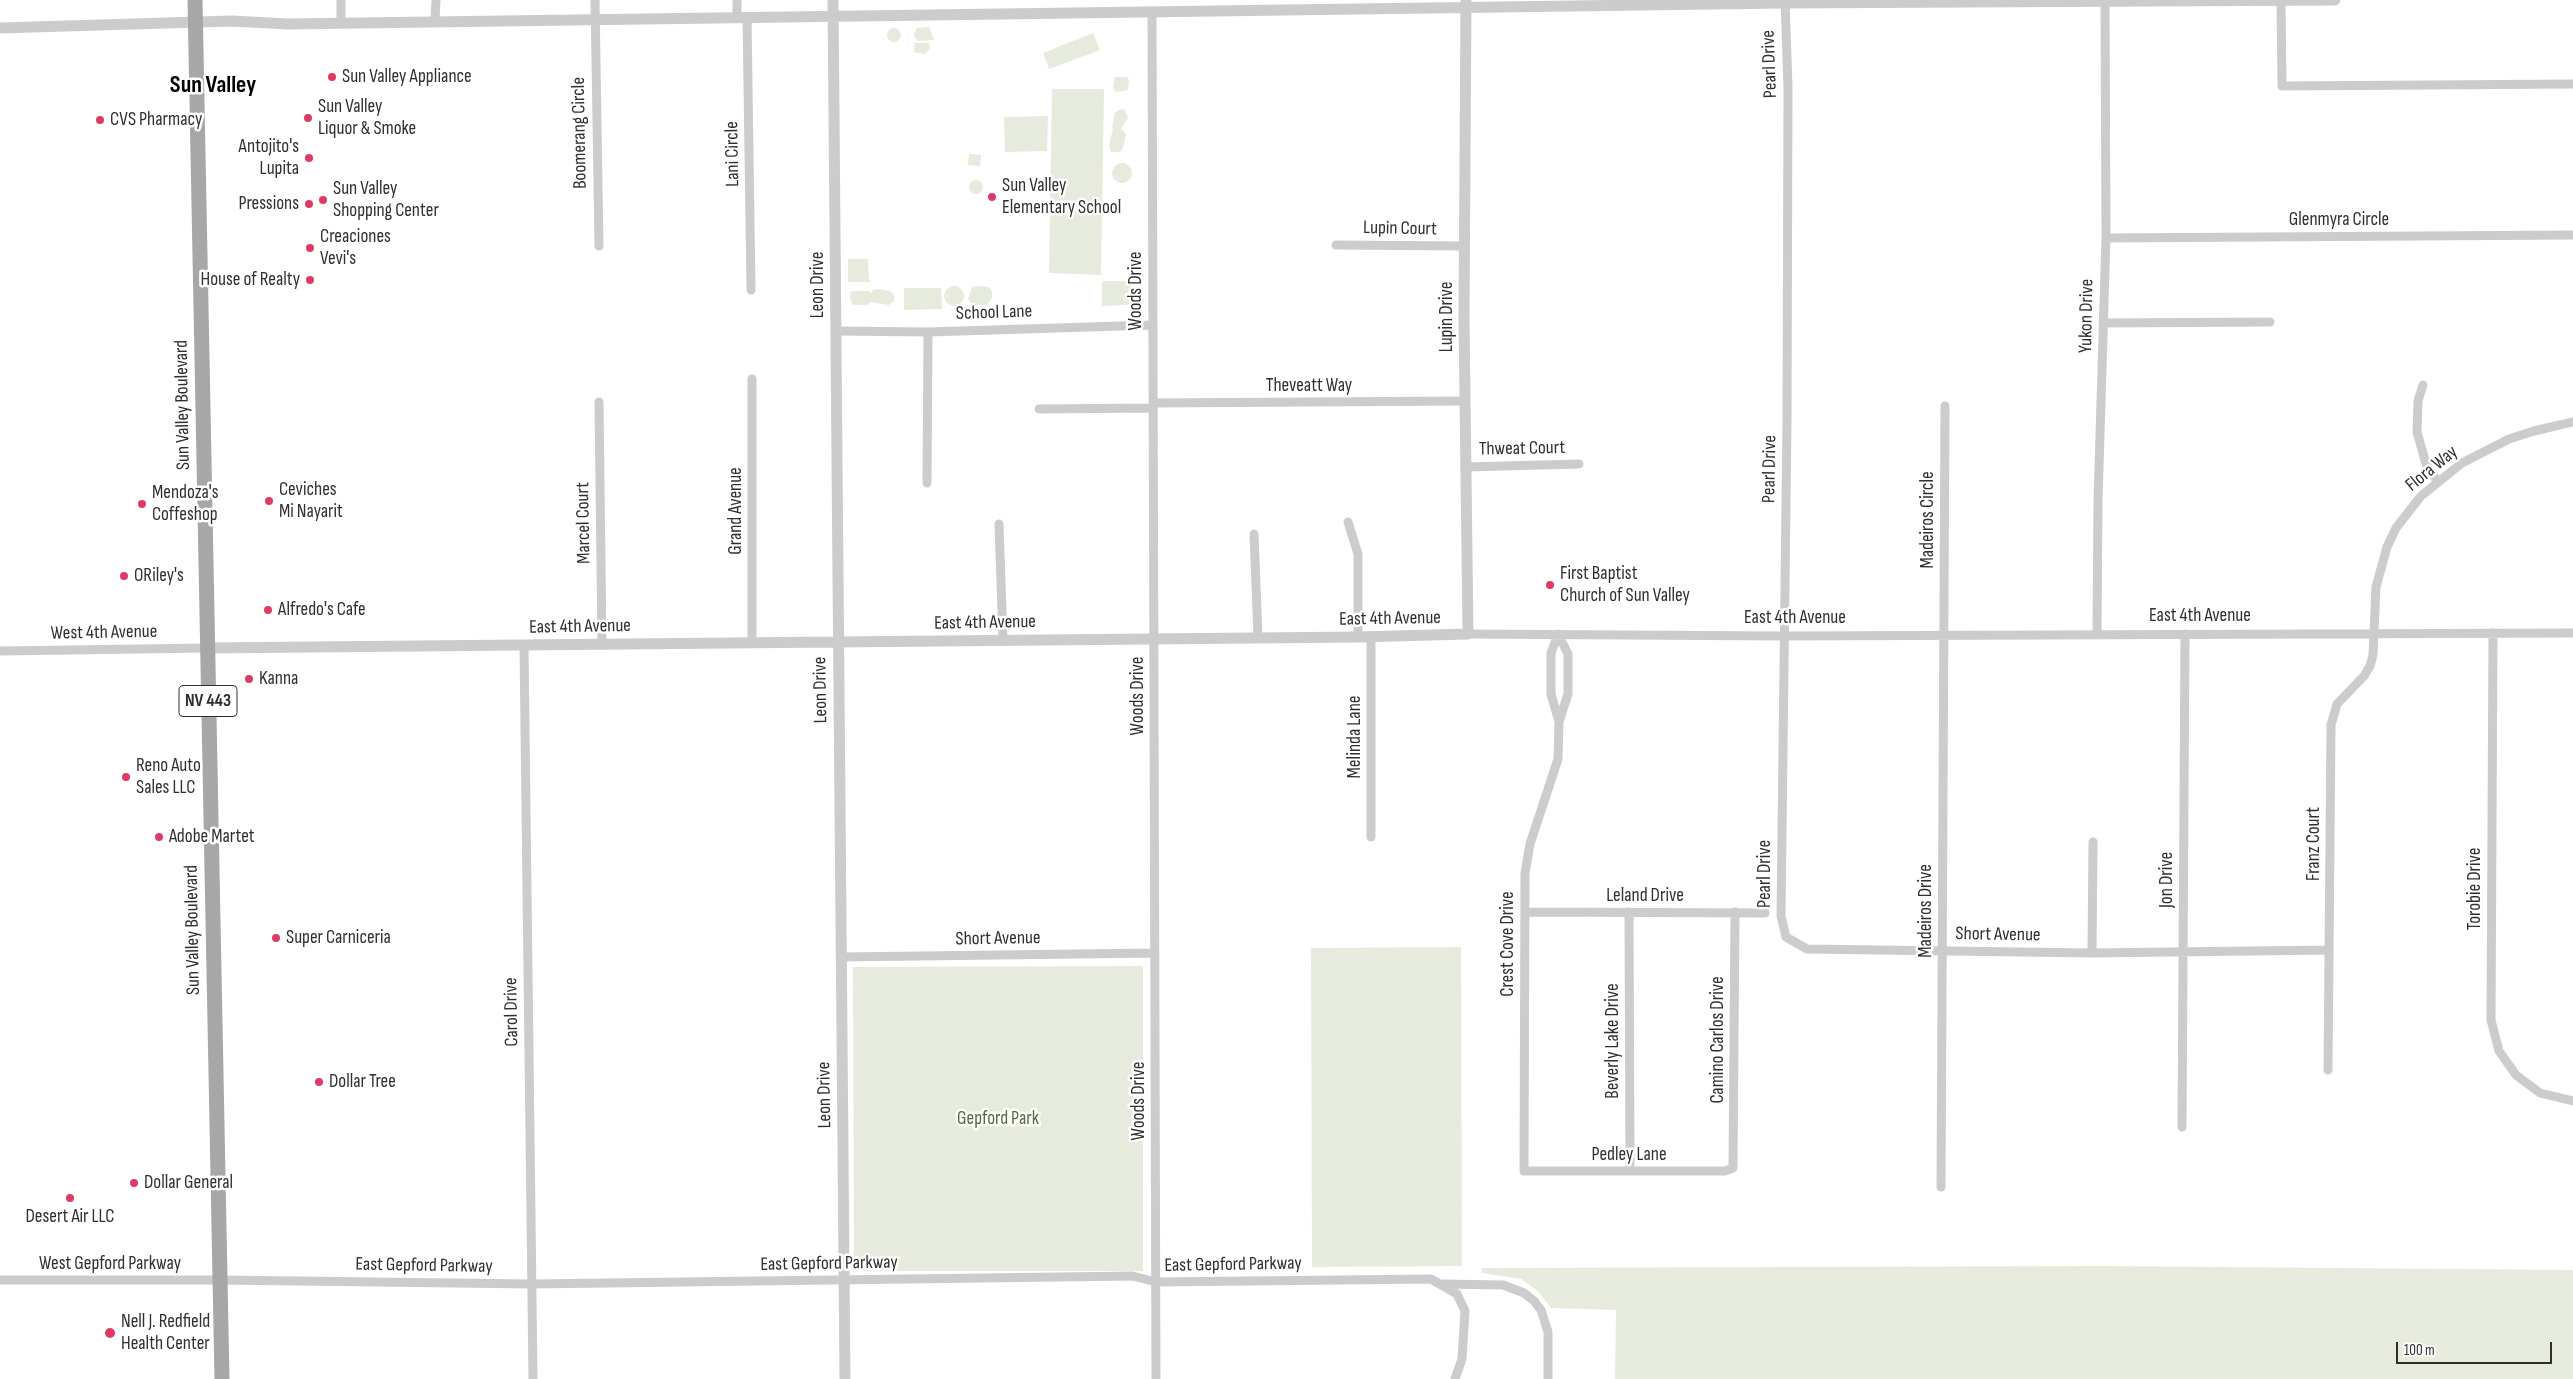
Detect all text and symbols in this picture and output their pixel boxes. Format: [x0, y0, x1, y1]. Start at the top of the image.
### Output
street label: Pearl Drive [1757, 30, 1783, 98]
place label: Sun Valley Appliance [342, 66, 472, 88]
marker: Sun Valley Appliance [326, 71, 338, 83]
district label: Sun Valley [170, 72, 256, 100]
street label: Boomerang Circle [568, 77, 592, 189]
place label: Sun Valley Liquor & Smoke [318, 96, 416, 140]
place label: CVS Pharmacy [110, 109, 202, 131]
marker: Sun Valley Liquor & Smoke [302, 112, 314, 124]
marker: CVS Pharmacy [94, 114, 106, 126]
street label: Lani Circle [721, 121, 745, 187]
place label: Antojito's Lupita [238, 136, 299, 180]
marker: Antojito's Lupita [303, 152, 315, 164]
place label: Sun Valley Elementary School [1002, 175, 1121, 219]
place label: Sun Valley Shopping Center [333, 178, 439, 222]
marker: Sun Valley Elementary School [986, 191, 998, 203]
place label: Pressions [238, 193, 299, 215]
marker: Sun Valley Shopping Center [317, 194, 329, 206]
marker: Pressions [303, 198, 315, 210]
street label: Glenmyra Circle [2289, 209, 2389, 231]
street label: Lupin Court [1363, 217, 1437, 241]
place label: Creaciones Vevi's [320, 226, 391, 270]
marker: Creaciones Vevi's [304, 242, 316, 254]
street label: Leon Drive [807, 252, 829, 318]
street label: Woods Drive [1125, 252, 1147, 330]
place label: House of Realty [200, 269, 300, 291]
marker: House of Realty [304, 274, 316, 286]
street label: Yukon Drive [2075, 279, 2099, 353]
street label: Lupin Drive [1436, 282, 1458, 352]
street label: School Lane [955, 300, 1033, 326]
street label: Sun Valley Boulevard [170, 340, 196, 470]
street label: Theveatt Way [1266, 375, 1352, 397]
street label: Pearl Drive [1758, 435, 1782, 503]
street label: Thweat Court [1479, 437, 1565, 461]
street label: Flora Way [2401, 441, 2463, 497]
street label: Grand Avenue [725, 467, 747, 555]
street label: Madeiros Circle [1917, 471, 1939, 569]
place label: Ceviches Mi Nayarit [279, 479, 343, 523]
place label: Mendoza's Coffeshop [152, 482, 219, 526]
street label: Marcel Court [572, 482, 596, 564]
marker: Ceviches Mi Nayarit [263, 495, 275, 507]
marker: Mendoza's Coffeshop [136, 498, 148, 510]
place label: First Baptist Church of Sun Valley [1560, 563, 1690, 607]
place label: ORiley's [134, 565, 184, 587]
marker: ORiley's [118, 570, 130, 582]
marker: First Baptist Church of Sun Valley [1544, 579, 1556, 591]
place label: Alfredo's Cafe [278, 599, 366, 621]
marker: Alfredo's Cafe [262, 604, 274, 616]
street label: East 4th Avenue [2149, 605, 2251, 627]
street label: East 4th Avenue [1339, 607, 1441, 631]
street label: East 4th Avenue [1744, 607, 1846, 629]
street label: East 4th Avenue [934, 611, 1036, 635]
street label: East 4th Avenue [529, 615, 631, 639]
street label: West 4th Avenue [50, 621, 158, 645]
street label: Leon Drive [809, 656, 833, 724]
street label: Woods Drive [1127, 657, 1149, 735]
place label: Kanna [259, 668, 298, 690]
marker: Kanna [243, 673, 255, 685]
road number: NV 443 [179, 686, 237, 716]
street label: Melinda Lane [1344, 696, 1366, 778]
place label: Reno Auto Sales LLC [136, 755, 201, 799]
marker: Reno Auto Sales LLC [120, 771, 132, 783]
street label: Franz Court [2303, 807, 2325, 881]
place label: Adobe Martet [169, 826, 255, 848]
marker: Adobe Martet [153, 831, 165, 843]
street label: Pearl Drive [1754, 840, 1776, 908]
street label: Torobie Drive [2464, 848, 2486, 930]
street label: Jon Drive [2156, 852, 2178, 908]
street label: Madeiros Drive [1915, 864, 1937, 958]
street label: Sun Valley Boulevard [180, 865, 206, 995]
street label: Leland Drive [1606, 885, 1684, 907]
street label: Crest Cove Drive [1497, 891, 1519, 997]
street label: Short Avenue [1955, 923, 2041, 947]
place label: Super Carniceria [286, 927, 391, 949]
street label: Short Avenue [955, 927, 1041, 951]
marker: Super Carniceria [270, 932, 282, 944]
street label: Camino Carlos Drive [1707, 976, 1729, 1104]
street label: Carol Drive [500, 977, 524, 1047]
street label: Beverly Lake Drive [1602, 983, 1624, 1099]
street label: Leon Drive [813, 1061, 837, 1129]
street label: Woods Drive [1128, 1062, 1150, 1140]
place label: Dollar Tree [329, 1071, 396, 1093]
marker: Dollar Tree [313, 1076, 325, 1088]
park label: Gepford Park [957, 1108, 1039, 1130]
street label: Pedley Lane [1591, 1144, 1667, 1166]
place label: Dollar General [144, 1172, 233, 1194]
marker: Dollar General [128, 1177, 140, 1189]
marker: Desert Air LLC [64, 1192, 76, 1204]
place label: Desert Air LLC [25, 1206, 115, 1228]
street label: East Gepford Parkway [760, 1251, 898, 1277]
street label: East Gepford Parkway [1164, 1252, 1302, 1278]
street label: West Gepford Parkway [39, 1253, 181, 1275]
street label: East Gepford Parkway [355, 1253, 493, 1279]
place label: Nell J. Redfield Health Center [121, 1311, 210, 1355]
marker: Nell J. Redfield Health Center [103, 1326, 117, 1340]
scale bar [2398, 1332, 2554, 1364]
text: 100 m [2404, 1341, 2435, 1360]

